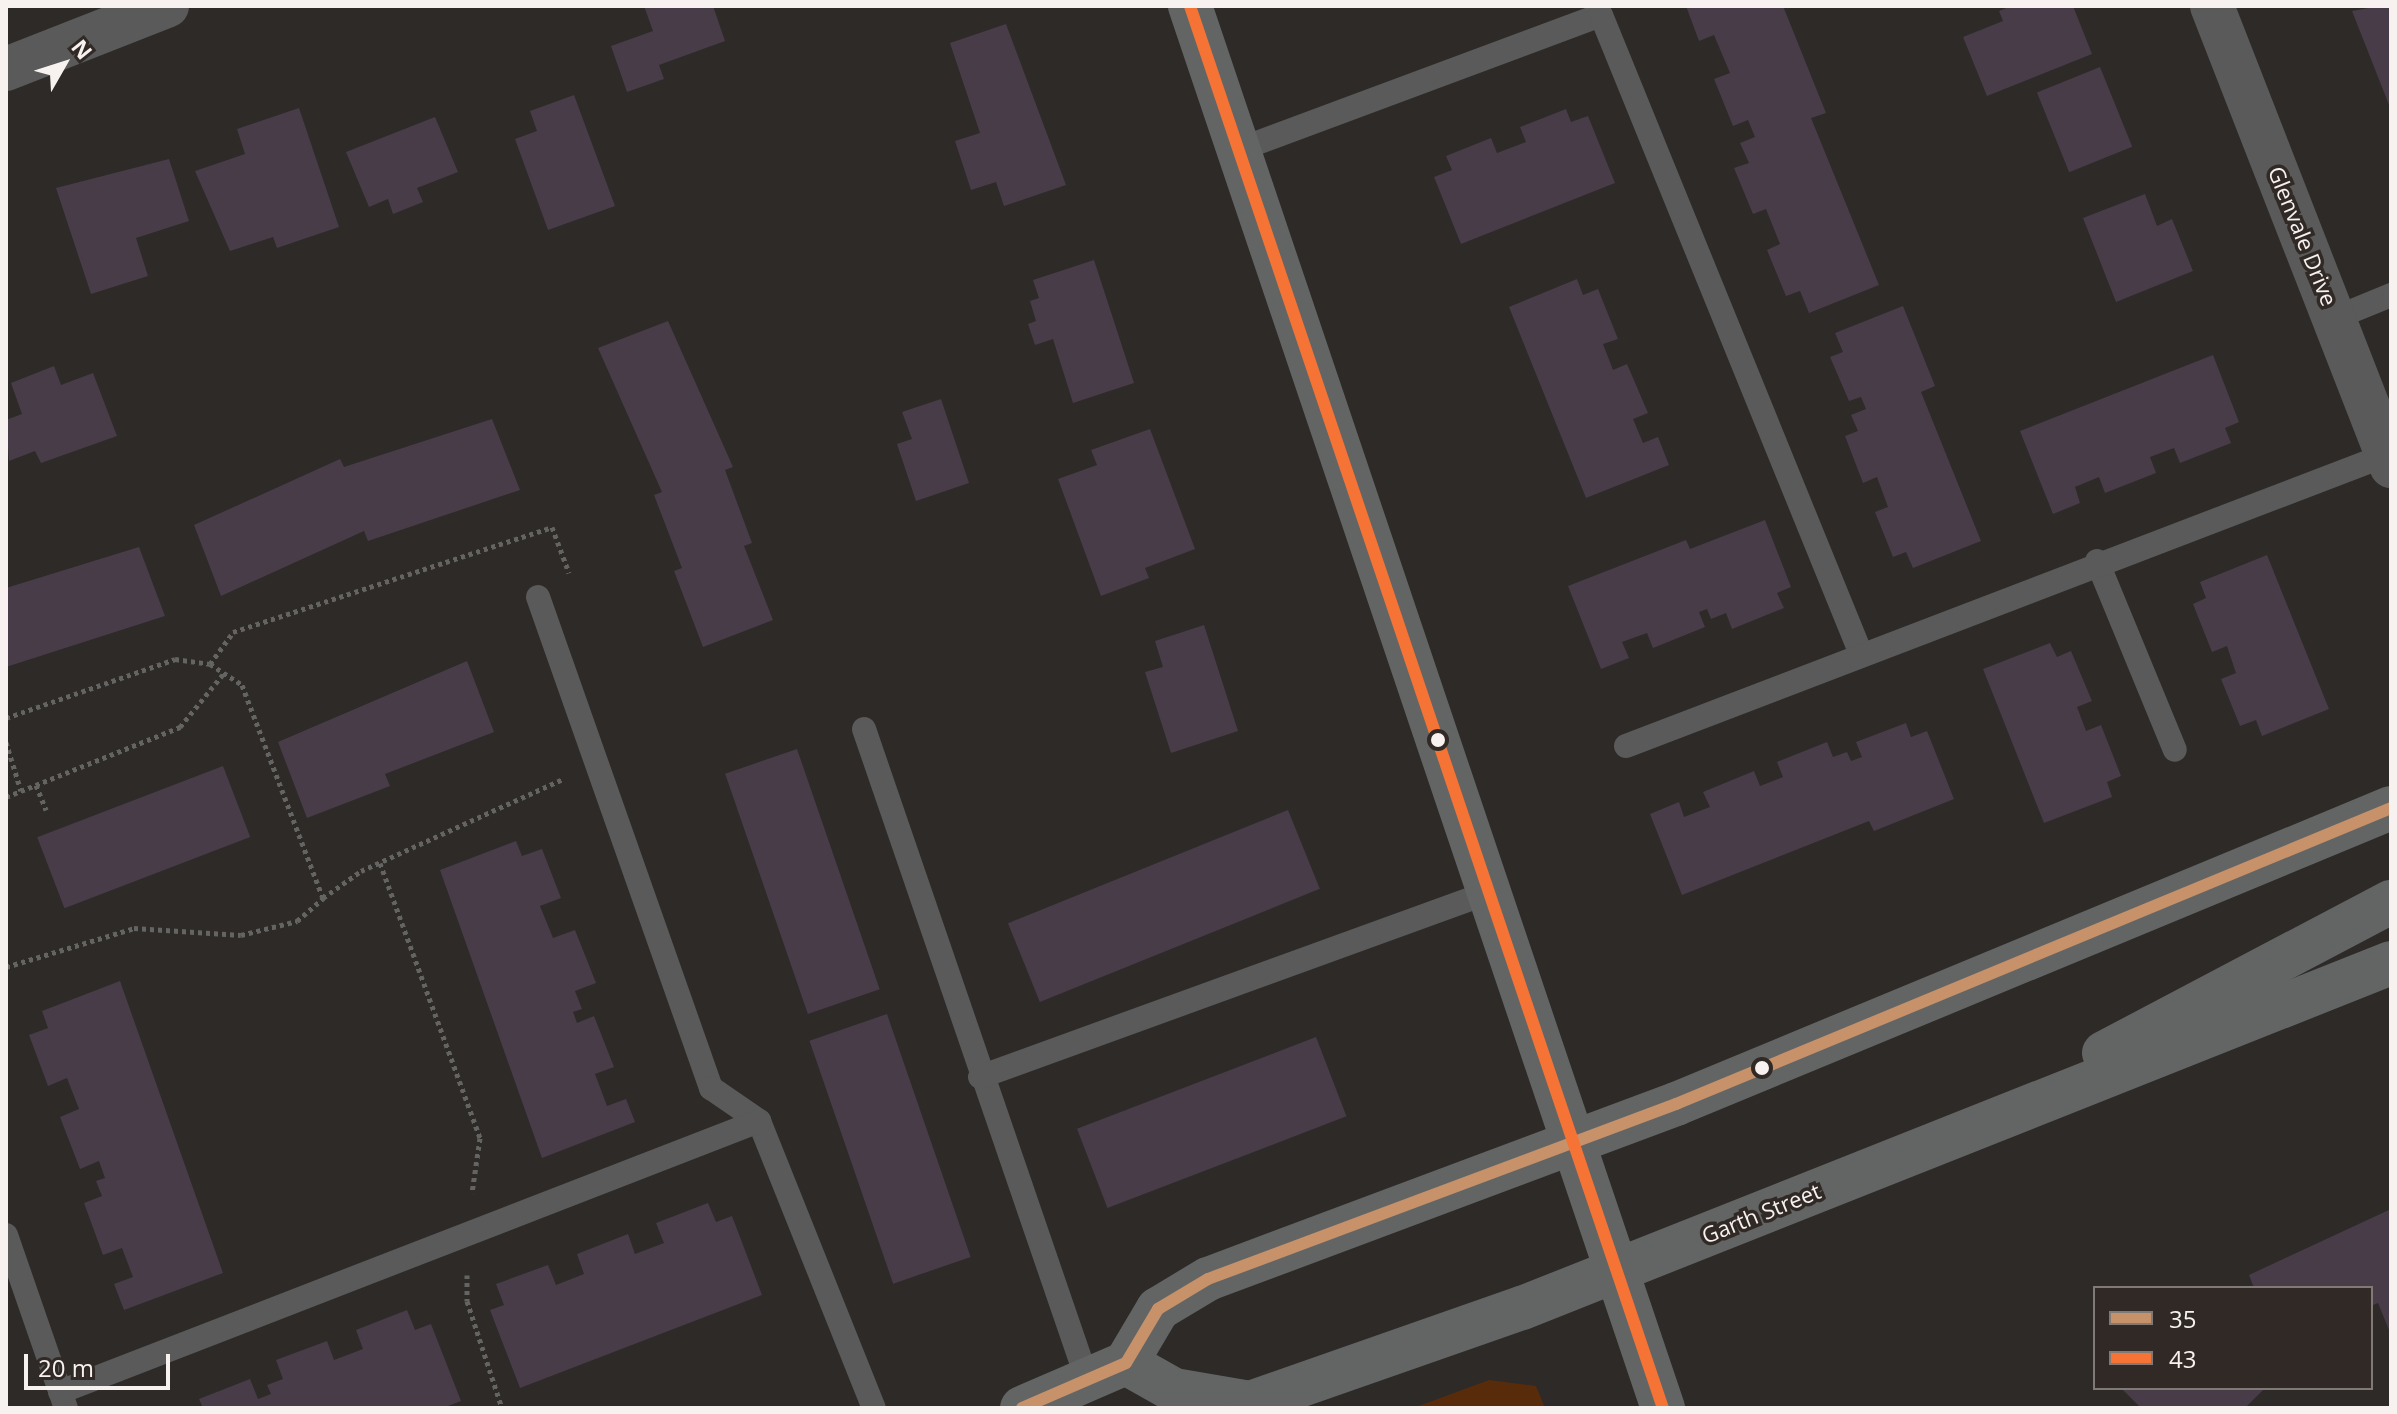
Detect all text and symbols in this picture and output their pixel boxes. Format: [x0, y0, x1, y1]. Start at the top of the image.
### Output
north arrow [24, 24, 104, 104]
text: N [65, 32, 100, 65]
street label: Glenvale Drive [2263, 162, 2343, 310]
unlabelled marker [1430, 732, 1446, 748]
unlabelled marker [1754, 1060, 1770, 1076]
street label: Garth Street [1698, 1177, 1824, 1249]
legend [2093, 1286, 2373, 1390]
text: 35 [2169, 1302, 2196, 1335]
scale bar [28, 1338, 174, 1388]
text: 43 [2169, 1342, 2196, 1375]
text: 20 m [38, 1351, 94, 1384]

